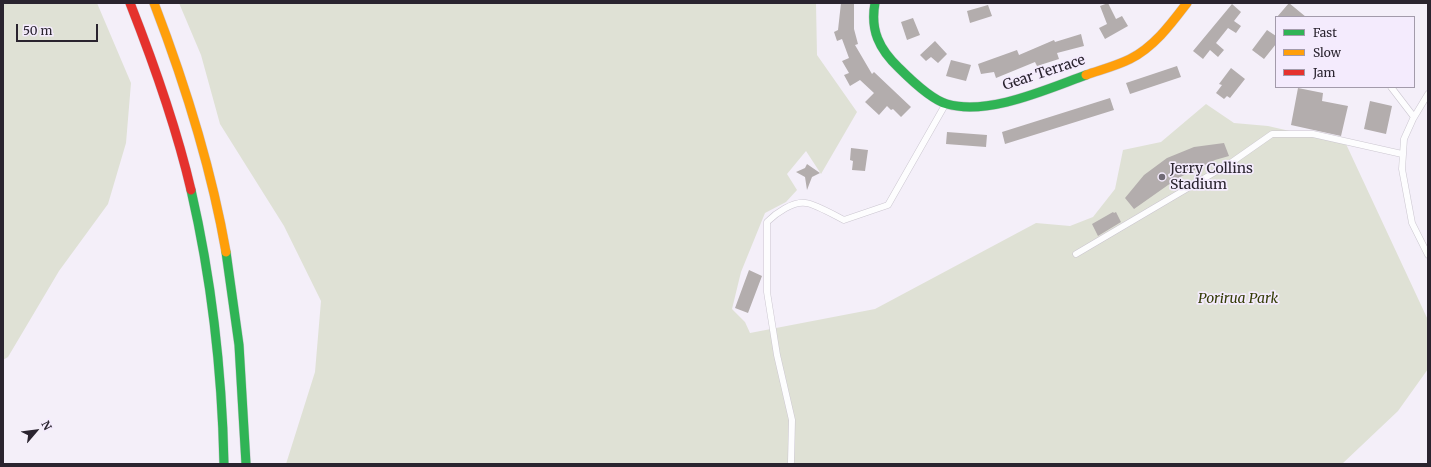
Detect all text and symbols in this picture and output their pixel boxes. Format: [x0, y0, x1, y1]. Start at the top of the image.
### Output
scale bar [18, 16, 100, 42]
legend [1275, 16, 1415, 88]
text: 50 m [23, 23, 52, 38]
text: Fast [1313, 25, 1337, 40]
text: Slow [1313, 45, 1341, 60]
street label: Gear Terrace [1001, 52, 1087, 94]
text: Jam [1313, 65, 1335, 80]
place label: Jerry Collins Stadium [1170, 161, 1253, 194]
marker: Jerry Collins Stadium [1157, 172, 1167, 182]
park label: Porirua Park [1198, 291, 1278, 307]
north arrow [16, 411, 56, 451]
text: N [38, 418, 55, 432]

